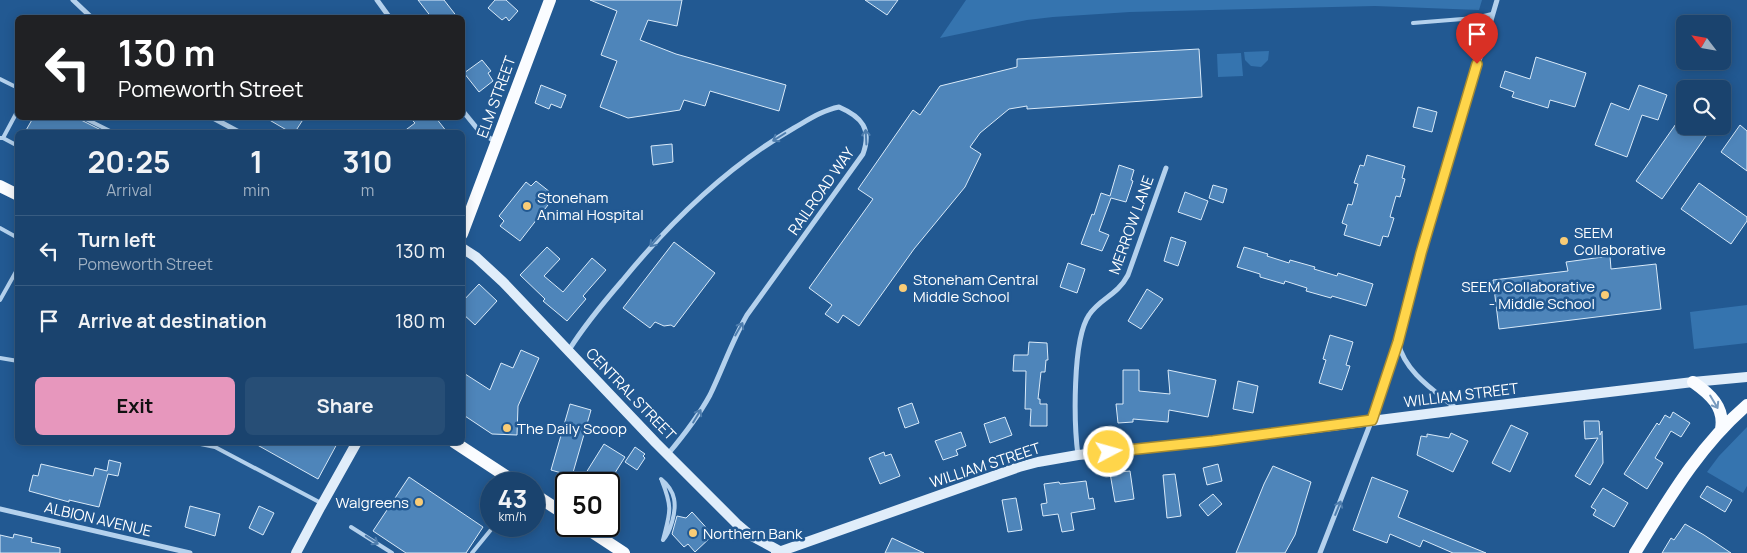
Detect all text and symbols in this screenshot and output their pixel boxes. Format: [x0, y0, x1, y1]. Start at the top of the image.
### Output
pin [1456, 13, 1498, 64]
north arrow [1676, 15, 1731, 70]
map controls [1676, 15, 1731, 135]
icon: arrive [1463, 20, 1491, 48]
text: 130 m [118, 29, 215, 77]
icon: left [35, 35, 100, 100]
street label: ELM STREET [472, 53, 521, 141]
text: Pomeworth Street [118, 74, 304, 104]
button: search [1676, 80, 1731, 135]
one-way arrow [861, 130, 870, 146]
one-way arrow [773, 132, 787, 142]
text: 20:25 [87, 141, 171, 182]
text: 1 [250, 141, 263, 182]
text: 310 [342, 141, 393, 182]
street label: RAILROAD WAY [783, 142, 859, 239]
street label: MERROW LANE [1103, 173, 1159, 277]
text: Arrival [106, 179, 152, 201]
text: min [243, 179, 270, 201]
text: m [361, 179, 374, 201]
place label: Stoneham Animal Hospital [537, 187, 644, 225]
marker: Stoneham Animal Hospital [521, 200, 533, 212]
place label: SEEM Collaborative [1574, 222, 1666, 260]
text: Turn left [78, 227, 156, 253]
one-way arrow [649, 235, 661, 248]
marker: SEEM Collaborative [1558, 235, 1570, 247]
icon: left [35, 237, 63, 265]
text: 130 m [396, 238, 445, 264]
text: Pomeworth Street [78, 253, 213, 275]
place label: Stoneham Central Middle School [913, 269, 1039, 307]
place label: SEEM Collaborative - Middle School [1461, 276, 1595, 314]
marker: Stoneham Central Middle School [897, 282, 909, 294]
marker: SEEM Collaborative - Middle School [1599, 289, 1611, 301]
icon: arrive [35, 307, 63, 335]
text: Arrive at destination [78, 308, 267, 334]
text: 180 m [395, 308, 445, 334]
one-way arrow [734, 322, 744, 337]
street label: CENTRAL STREET [581, 343, 681, 445]
button: Exit [35, 377, 235, 435]
button: Share [245, 377, 445, 435]
street label: WILLIAM STREET [1403, 378, 1519, 412]
one-way arrow [1710, 394, 1720, 408]
one-way arrow [693, 410, 703, 424]
place label: The Daily Scoop [517, 418, 627, 439]
marker: The Daily Scoop [501, 422, 513, 434]
position arrow [1082, 425, 1134, 477]
street label: WILLIAM STREET [927, 437, 1043, 493]
speed limit sign: 50 [555, 472, 620, 537]
text: 43 [498, 481, 527, 516]
place label: Walgreens [336, 492, 409, 513]
street label: ALBION AVENUE [42, 496, 154, 542]
marker: Walgreens [413, 496, 425, 508]
one-way arrow [1334, 500, 1343, 516]
text: km/h [499, 508, 526, 525]
place label: Northern Bank [703, 523, 803, 544]
marker: Northern Bank [687, 527, 699, 539]
one-way arrow [364, 535, 378, 545]

